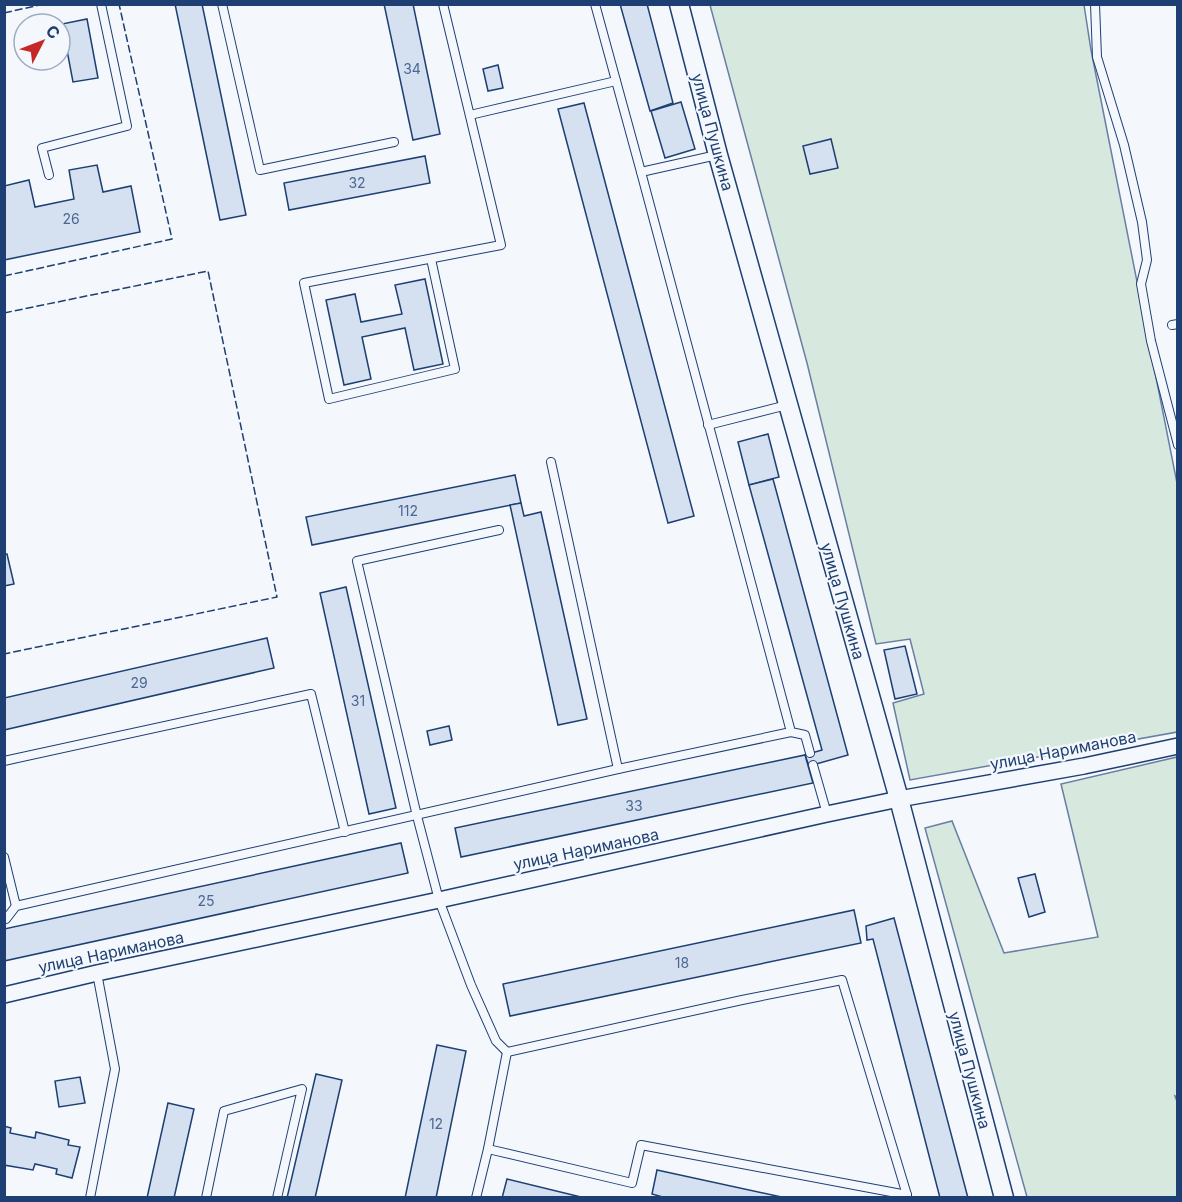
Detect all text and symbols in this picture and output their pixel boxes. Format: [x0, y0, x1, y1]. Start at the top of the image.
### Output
north arrow [12, 12, 72, 72]
text: С [42, 21, 65, 43]
house number: 34 [403, 60, 421, 77]
street label: улица Пушкина [688, 71, 738, 193]
house number: 32 [348, 174, 366, 191]
house number: 26 [62, 210, 80, 227]
house number: 112 [398, 502, 418, 519]
street label: улица Пушкина [817, 540, 869, 662]
house number: 29 [130, 674, 148, 691]
house number: 31 [351, 692, 365, 709]
street label: улица Нариманова [988, 726, 1138, 774]
house number: 33 [625, 797, 643, 814]
street label: улица Нариманова [511, 824, 661, 874]
house number: 25 [197, 892, 215, 909]
street label: улица Нариманова [36, 927, 186, 977]
house number: 18 [675, 954, 689, 971]
street label: улица Пушкина [945, 1009, 995, 1131]
house number: 12 [429, 1115, 443, 1132]

